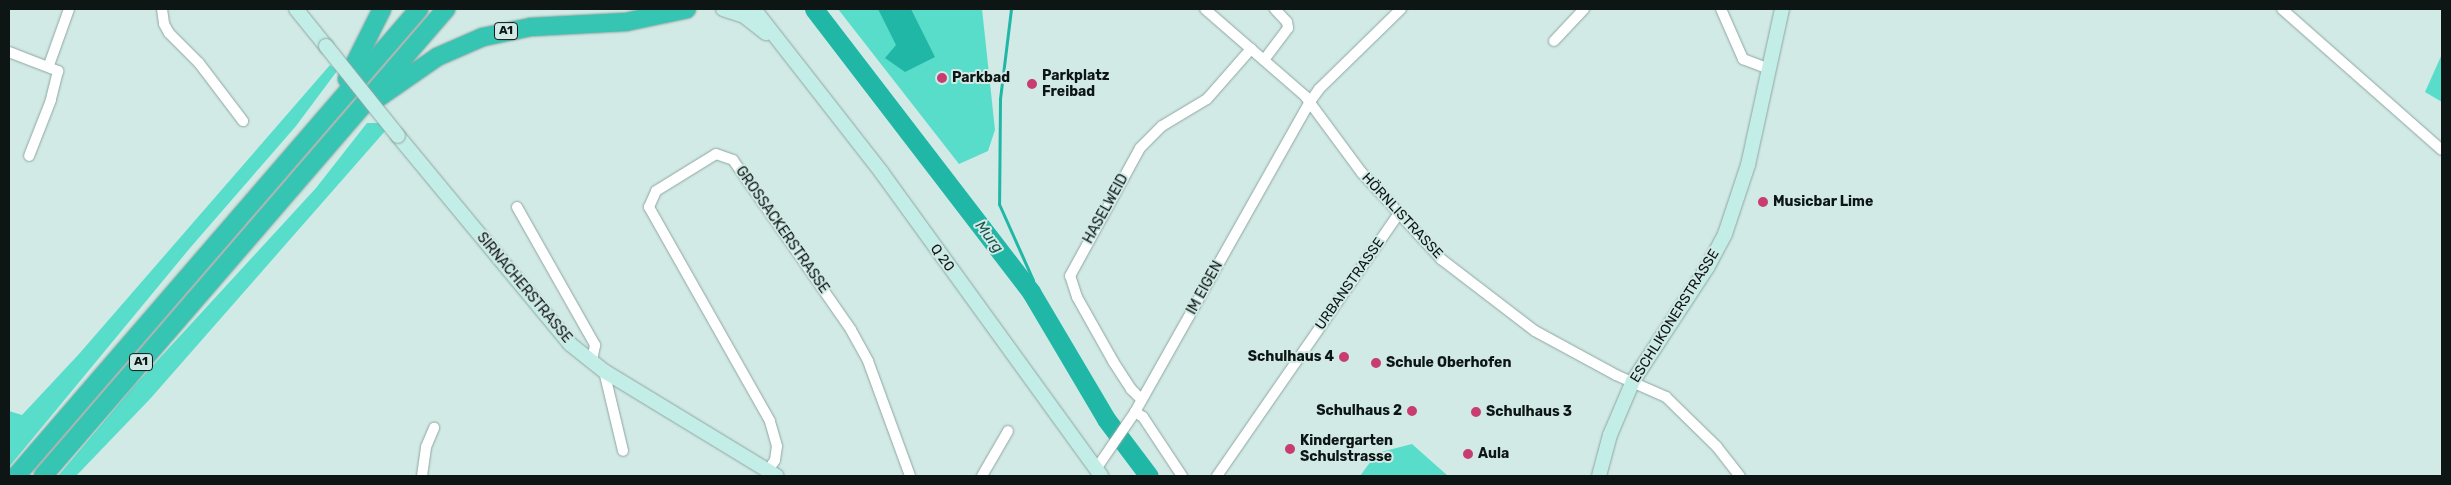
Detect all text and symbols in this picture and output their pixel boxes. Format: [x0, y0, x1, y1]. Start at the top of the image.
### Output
road number: A1 [494, 22, 518, 40]
place label: Parkplatz Freibad [1042, 68, 1109, 100]
place label: Parkbad [952, 70, 1010, 86]
marker: Parkbad [936, 72, 948, 84]
marker: Parkplatz Freibad [1026, 78, 1038, 90]
street label: GROSSACKERSTRASSE [732, 163, 832, 297]
street label: HÖRNLISTRASSE [1358, 170, 1446, 262]
street label: HASELWEID [1080, 171, 1132, 247]
place label: Musicbar Lime [1773, 194, 1874, 210]
marker: Musicbar Lime [1757, 196, 1769, 208]
water label: Murg [971, 217, 1007, 257]
street label: SIRNACHERSTRASSE [473, 230, 575, 346]
street label: URBANSTRASSE [1312, 235, 1388, 333]
street label: Q 20 [926, 241, 958, 275]
street label: ESCHLIKONERSTRASSE [1627, 246, 1723, 386]
street label: IM EIGEN [1183, 258, 1227, 318]
place label: Schulhaus 4 [1248, 349, 1334, 365]
marker: Schulhaus 4 [1338, 351, 1350, 363]
road number: A1 [128, 352, 154, 372]
place label: Schule Oberhofen [1386, 355, 1511, 371]
marker: Schule Oberhofen [1370, 357, 1382, 369]
place label: Schulhaus 2 [1316, 403, 1402, 419]
place label: Schulhaus 3 [1486, 404, 1572, 420]
marker: Schulhaus 2 [1406, 405, 1418, 417]
marker: Schulhaus 3 [1470, 406, 1482, 418]
place label: Kindergarten Schulstrasse [1300, 433, 1393, 466]
marker: Kindergarten Schulstrasse [1284, 443, 1296, 455]
place label: Aula [1478, 446, 1509, 462]
marker: Aula [1462, 448, 1474, 460]

